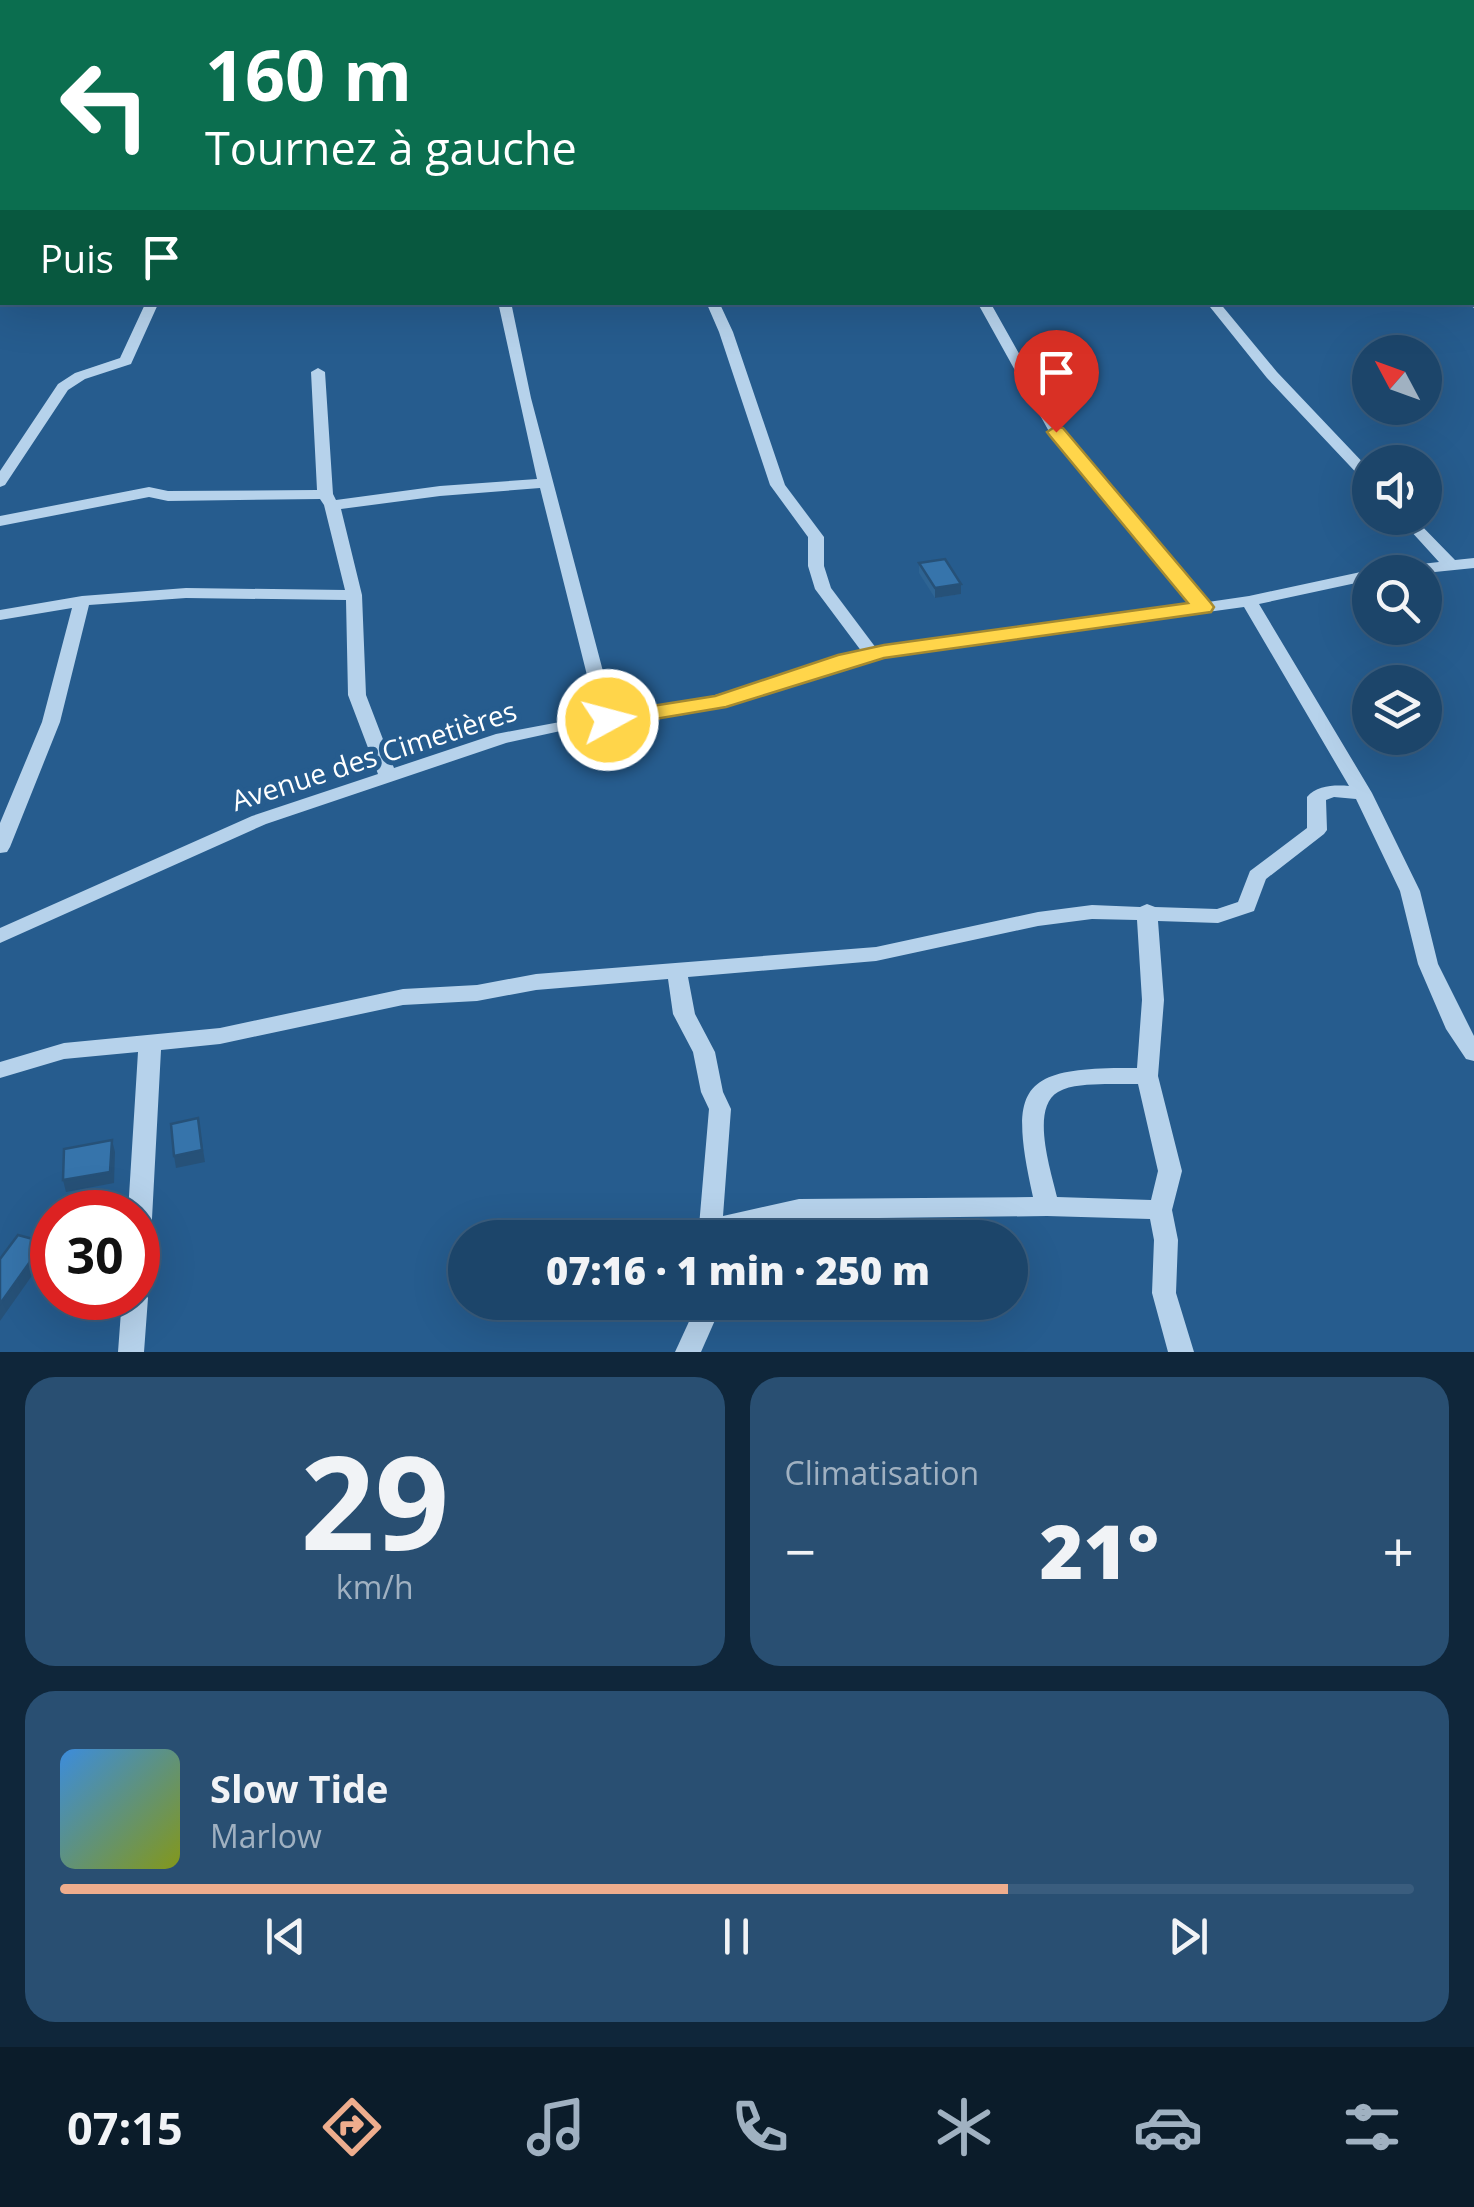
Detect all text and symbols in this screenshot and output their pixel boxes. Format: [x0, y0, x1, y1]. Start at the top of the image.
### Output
text: 160 m [205, 26, 412, 122]
icon: left [40, 40, 170, 170]
text: Tournez à gauche [205, 117, 577, 178]
icon: arrive [134, 230, 189, 285]
text: Puis [40, 232, 114, 284]
pin [1014, 330, 1099, 433]
north arrow [1352, 335, 1442, 425]
map controls [1352, 335, 1442, 755]
icon: arrive [1029, 345, 1084, 400]
button: sound [1352, 445, 1442, 535]
button: search [1352, 555, 1442, 645]
button: layers [1352, 665, 1442, 755]
position arrow [556, 668, 660, 772]
street label: Avenue des Cimetières [226, 691, 521, 819]
speed limit sign: 30 [30, 1190, 160, 1320]
text: 07:16 · 1 min · 250 m [546, 1244, 930, 1296]
text: 29 [300, 1411, 449, 1588]
text: Climatisation [785, 1451, 979, 1494]
text: 21° [1039, 1499, 1159, 1601]
text: − [785, 1513, 816, 1588]
text: + [1383, 1513, 1414, 1588]
text: km/h [336, 1565, 414, 1608]
text: Slow Tide [210, 1762, 389, 1814]
text: Marlow [210, 1814, 322, 1857]
icon: previous [258, 1909, 313, 1964]
icon: pause [709, 1909, 764, 1964]
icon: next [1161, 1909, 1216, 1964]
icon: directions [317, 2092, 387, 2162]
icon: music [521, 2092, 591, 2162]
icon: phone [725, 2092, 795, 2162]
icon: climate [929, 2092, 999, 2162]
icon: car [1133, 2092, 1203, 2162]
icon: filters [1337, 2092, 1407, 2162]
text: 07:15 [67, 2097, 183, 2158]

